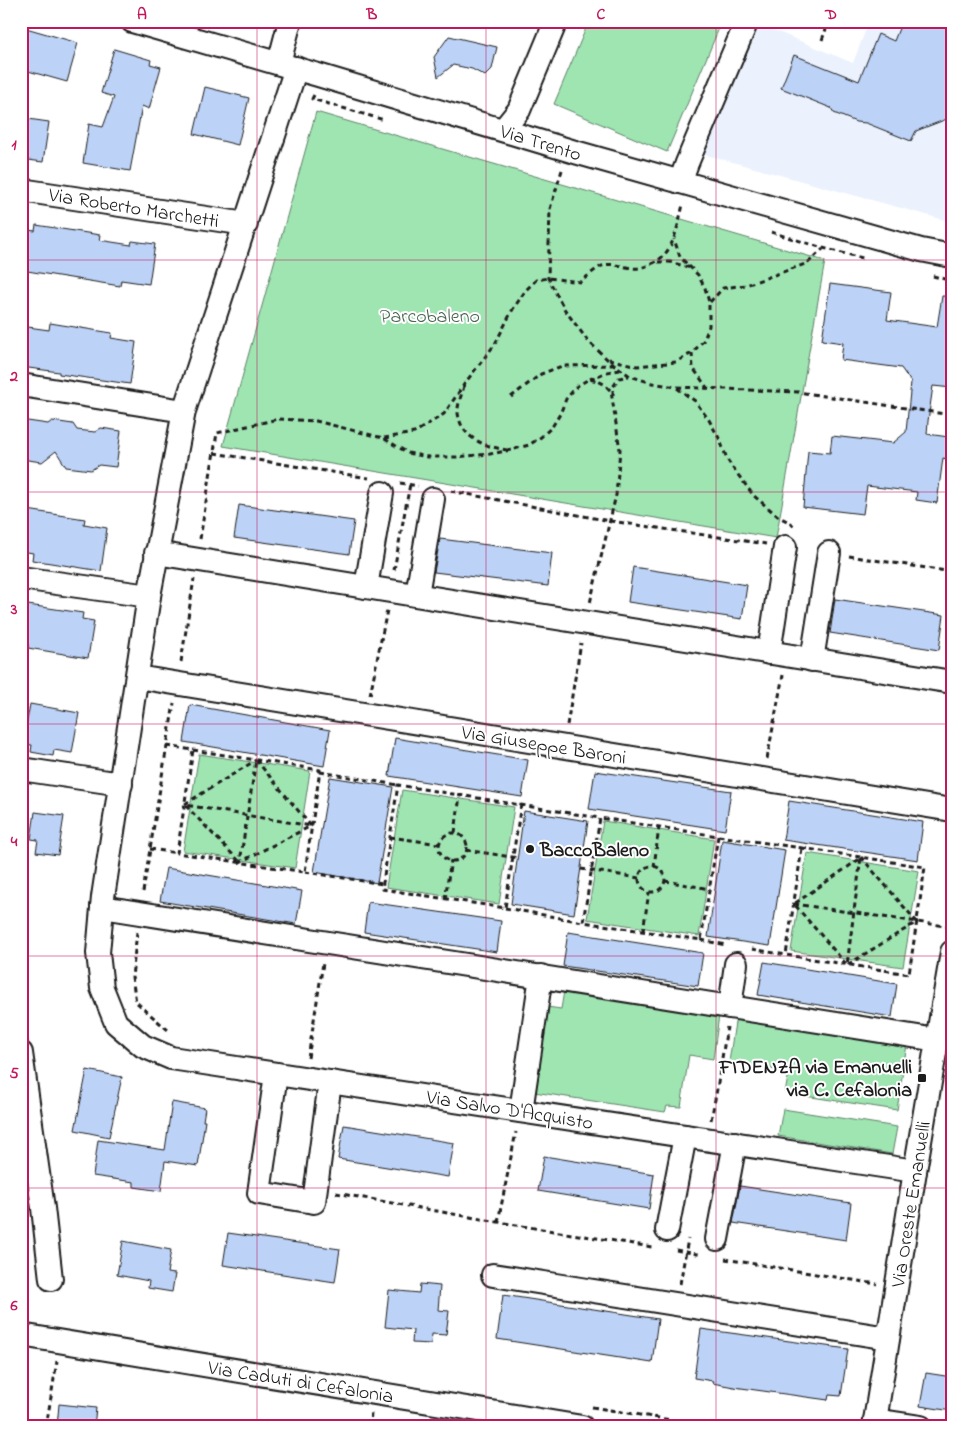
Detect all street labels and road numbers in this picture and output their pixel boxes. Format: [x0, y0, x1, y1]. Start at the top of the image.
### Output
street label: Via Trento [495, 118, 584, 170]
street label: Via Roberto Marchetti [45, 182, 221, 237]
street label: Via Giuseppe Baroni [458, 719, 628, 774]
street label: Via Salvo D'Acquisto [423, 1084, 595, 1139]
street label: Via Oreste Emanuelli [885, 1119, 940, 1291]
street label: Via Caduti di Cefalonia [205, 1354, 395, 1412]

